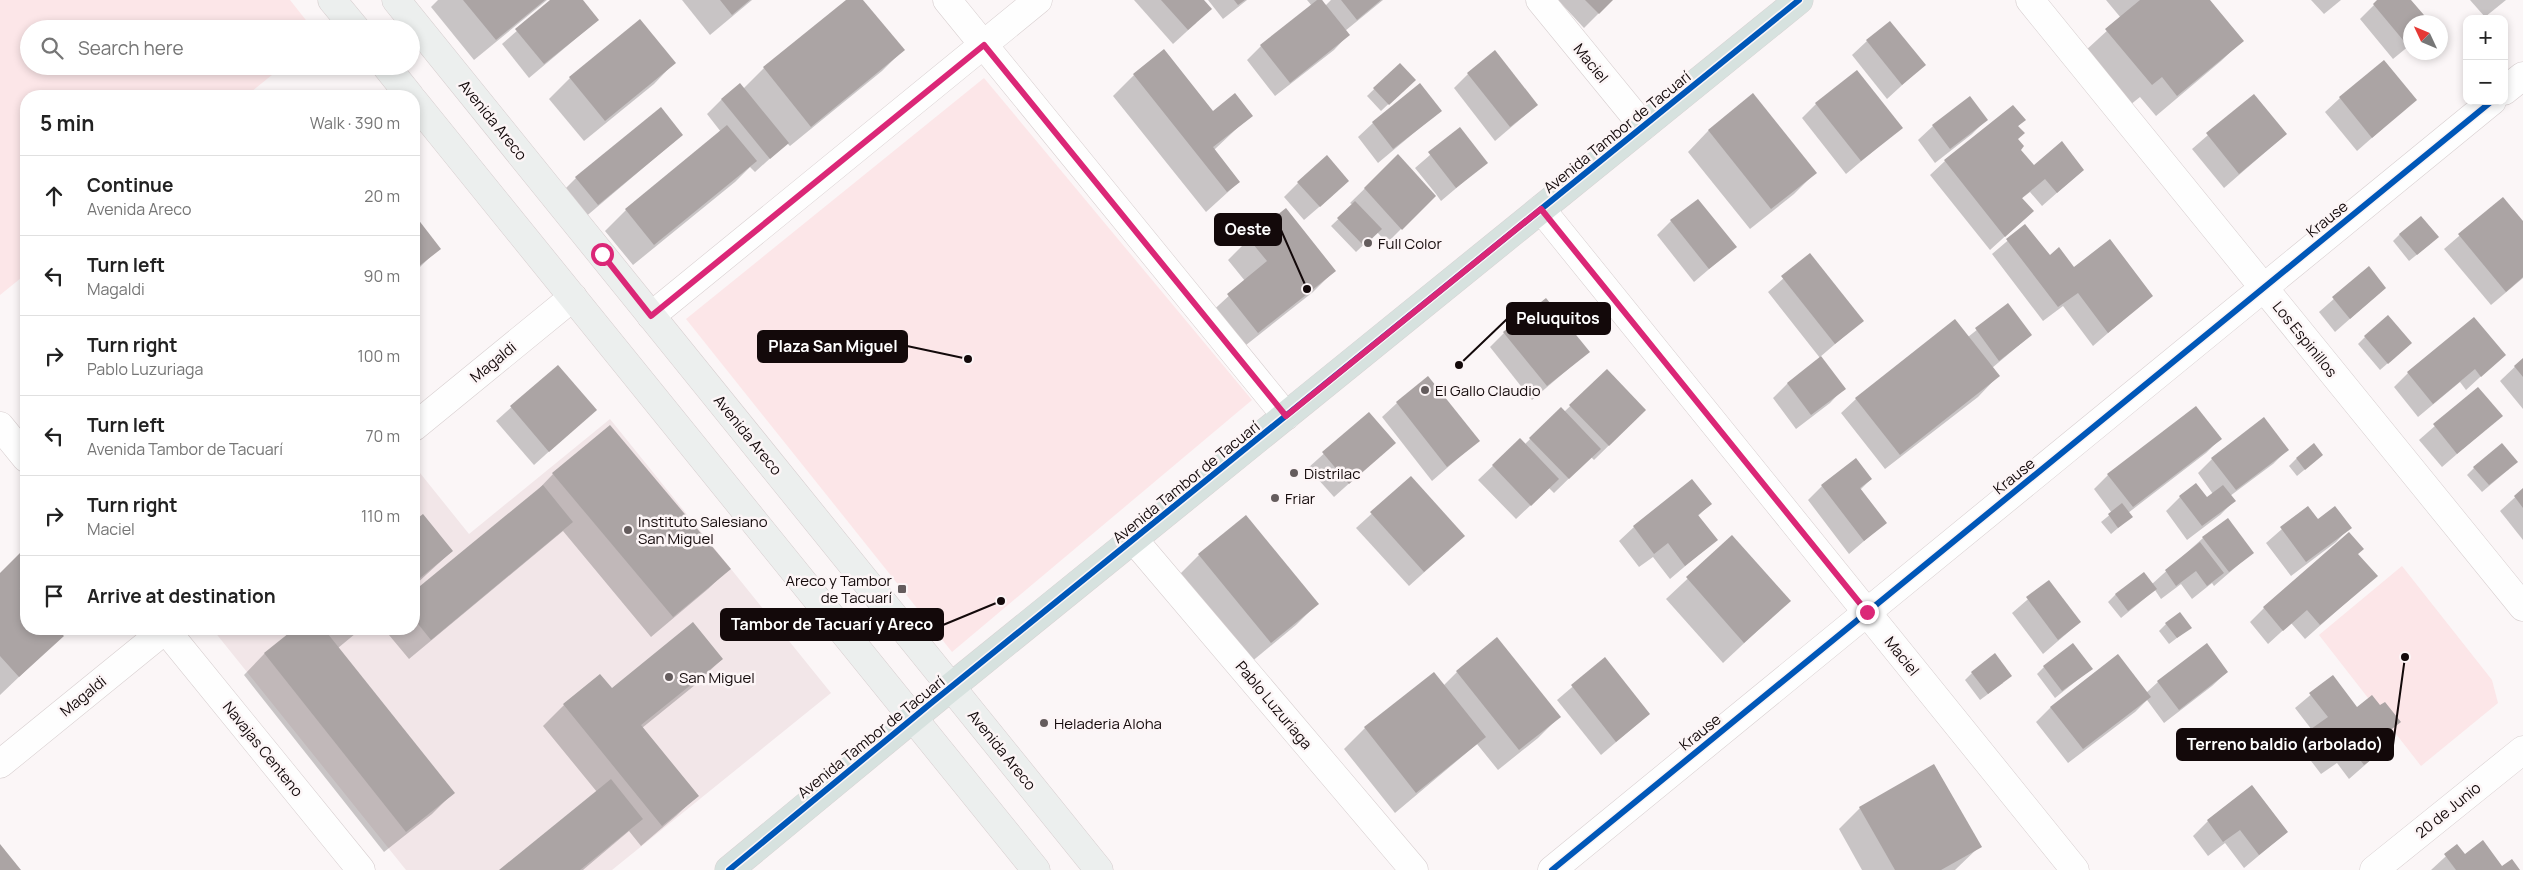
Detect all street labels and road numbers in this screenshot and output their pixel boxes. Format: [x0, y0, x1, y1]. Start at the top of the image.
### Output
street label: Maciel [1569, 39, 1613, 87]
street label: Avenida Tambor de Tacuarí [1539, 66, 1695, 198]
street label: Avenida Areco [454, 75, 532, 165]
street label: Krause [2302, 196, 2352, 242]
street label: Los Espinillos [2268, 297, 2342, 382]
street label: Magaldi [465, 337, 521, 387]
street label: Avenida Areco [709, 390, 787, 480]
street label: Avenida Tambor de Tacuarí [1108, 416, 1264, 548]
street label: Krause [1989, 453, 2039, 499]
street label: Maciel [1880, 632, 1924, 680]
street label: Pablo Luzuriaga [1231, 656, 1317, 754]
street label: Magaldi [55, 671, 111, 721]
street label: Avenida Tambor de Tacuarí [793, 671, 949, 803]
street label: Navajas Centeno [218, 697, 308, 801]
street label: Avenida Areco [963, 705, 1041, 795]
street label: Krause [1675, 709, 1725, 755]
street label: 20 de Junio [2411, 777, 2485, 843]

